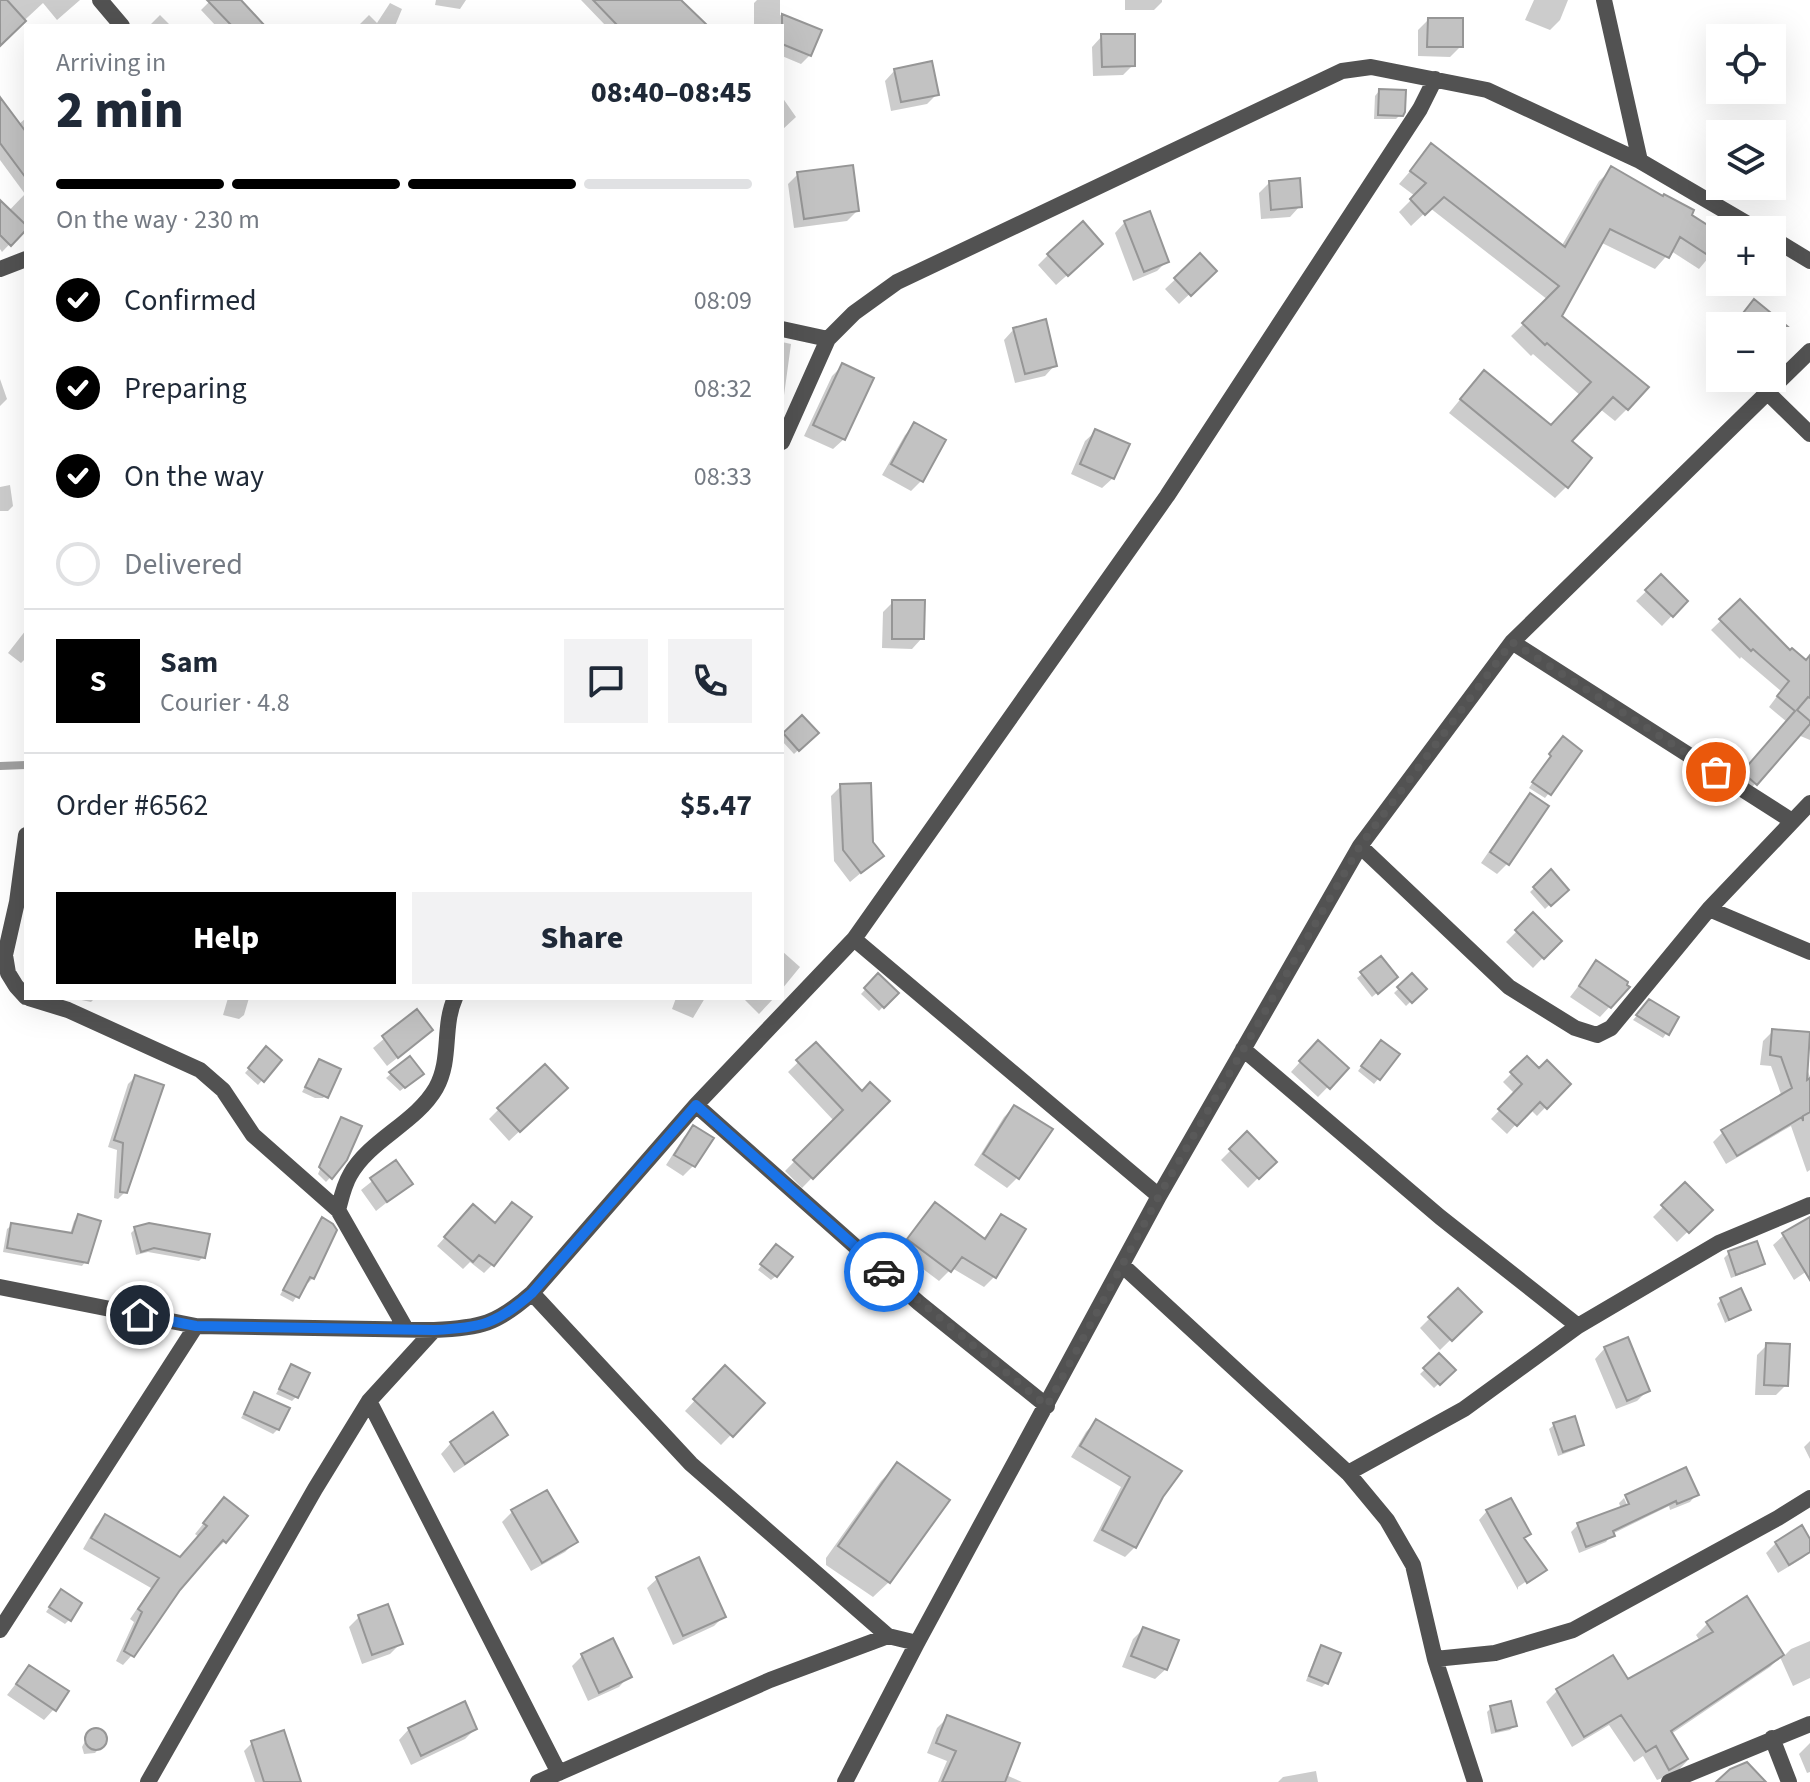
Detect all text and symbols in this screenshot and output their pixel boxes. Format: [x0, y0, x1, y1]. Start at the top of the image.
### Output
map controls [1706, 24, 1786, 392]
button: locate [1706, 24, 1786, 104]
text: Arriving in [56, 44, 166, 81]
text: 08:40–08:45 [591, 71, 752, 114]
text: 2 min [56, 74, 184, 148]
button: layers [1706, 120, 1786, 200]
text: On the way · 230 m [56, 201, 260, 238]
button: + [1706, 216, 1786, 296]
icon: check [56, 278, 100, 322]
text: Confirmed [124, 279, 257, 322]
text: 08:09 [694, 282, 752, 319]
button: − [1706, 312, 1786, 392]
icon: check [56, 366, 100, 410]
text: Preparing [124, 367, 247, 410]
text: 08:32 [694, 370, 752, 407]
icon: check [56, 454, 100, 498]
text: On the way [124, 455, 264, 498]
text: 08:33 [694, 458, 752, 495]
text: Delivered [124, 543, 243, 586]
button: chat [564, 639, 648, 723]
button: phone [668, 639, 752, 723]
text: Sam [160, 641, 218, 684]
text: S [90, 660, 106, 703]
text: Courier · 4.8 [160, 684, 290, 721]
pin [1682, 738, 1750, 806]
icon: bag [1694, 750, 1738, 794]
text: Order #6562 [56, 784, 209, 827]
text: $5.47 [680, 784, 752, 827]
button: Help [56, 892, 396, 984]
button: Share [412, 892, 752, 984]
courier [844, 1232, 924, 1312]
icon: car [862, 1250, 906, 1294]
pin [106, 1281, 174, 1349]
icon: home [118, 1293, 162, 1337]

